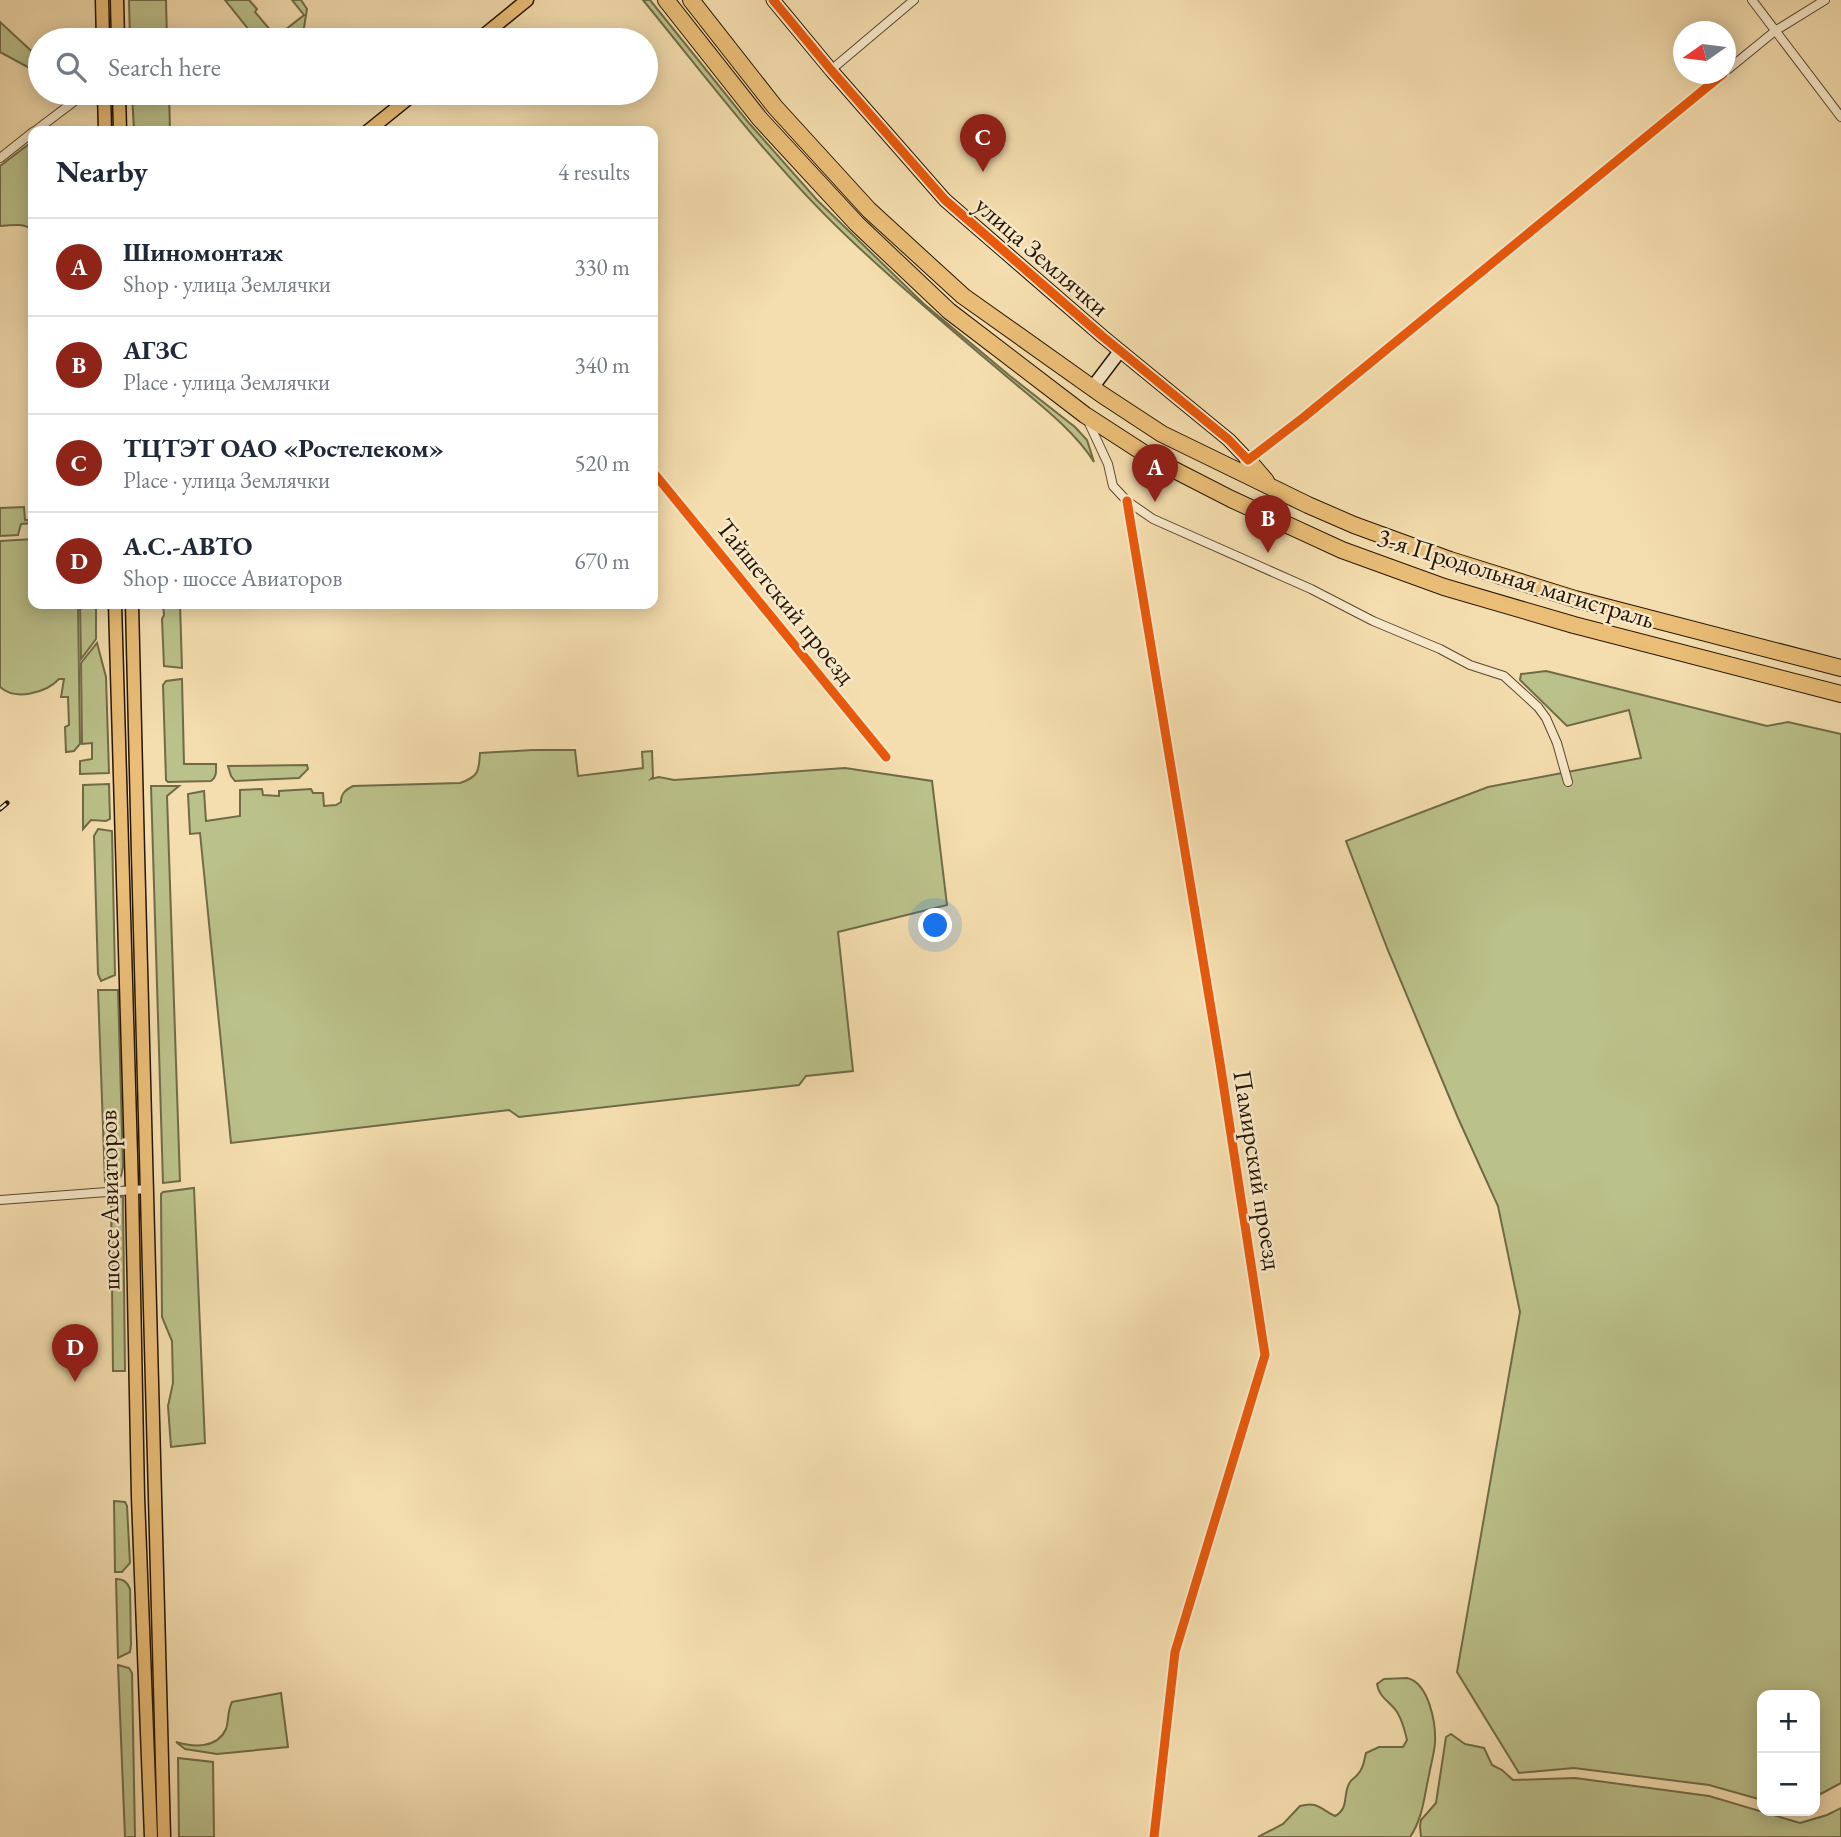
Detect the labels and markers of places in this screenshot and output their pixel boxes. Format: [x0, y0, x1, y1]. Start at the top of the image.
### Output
pin: C [960, 114, 1006, 172]
pin: A [1132, 444, 1178, 502]
pin: B [1245, 495, 1291, 553]
pin: D [52, 1324, 98, 1382]

